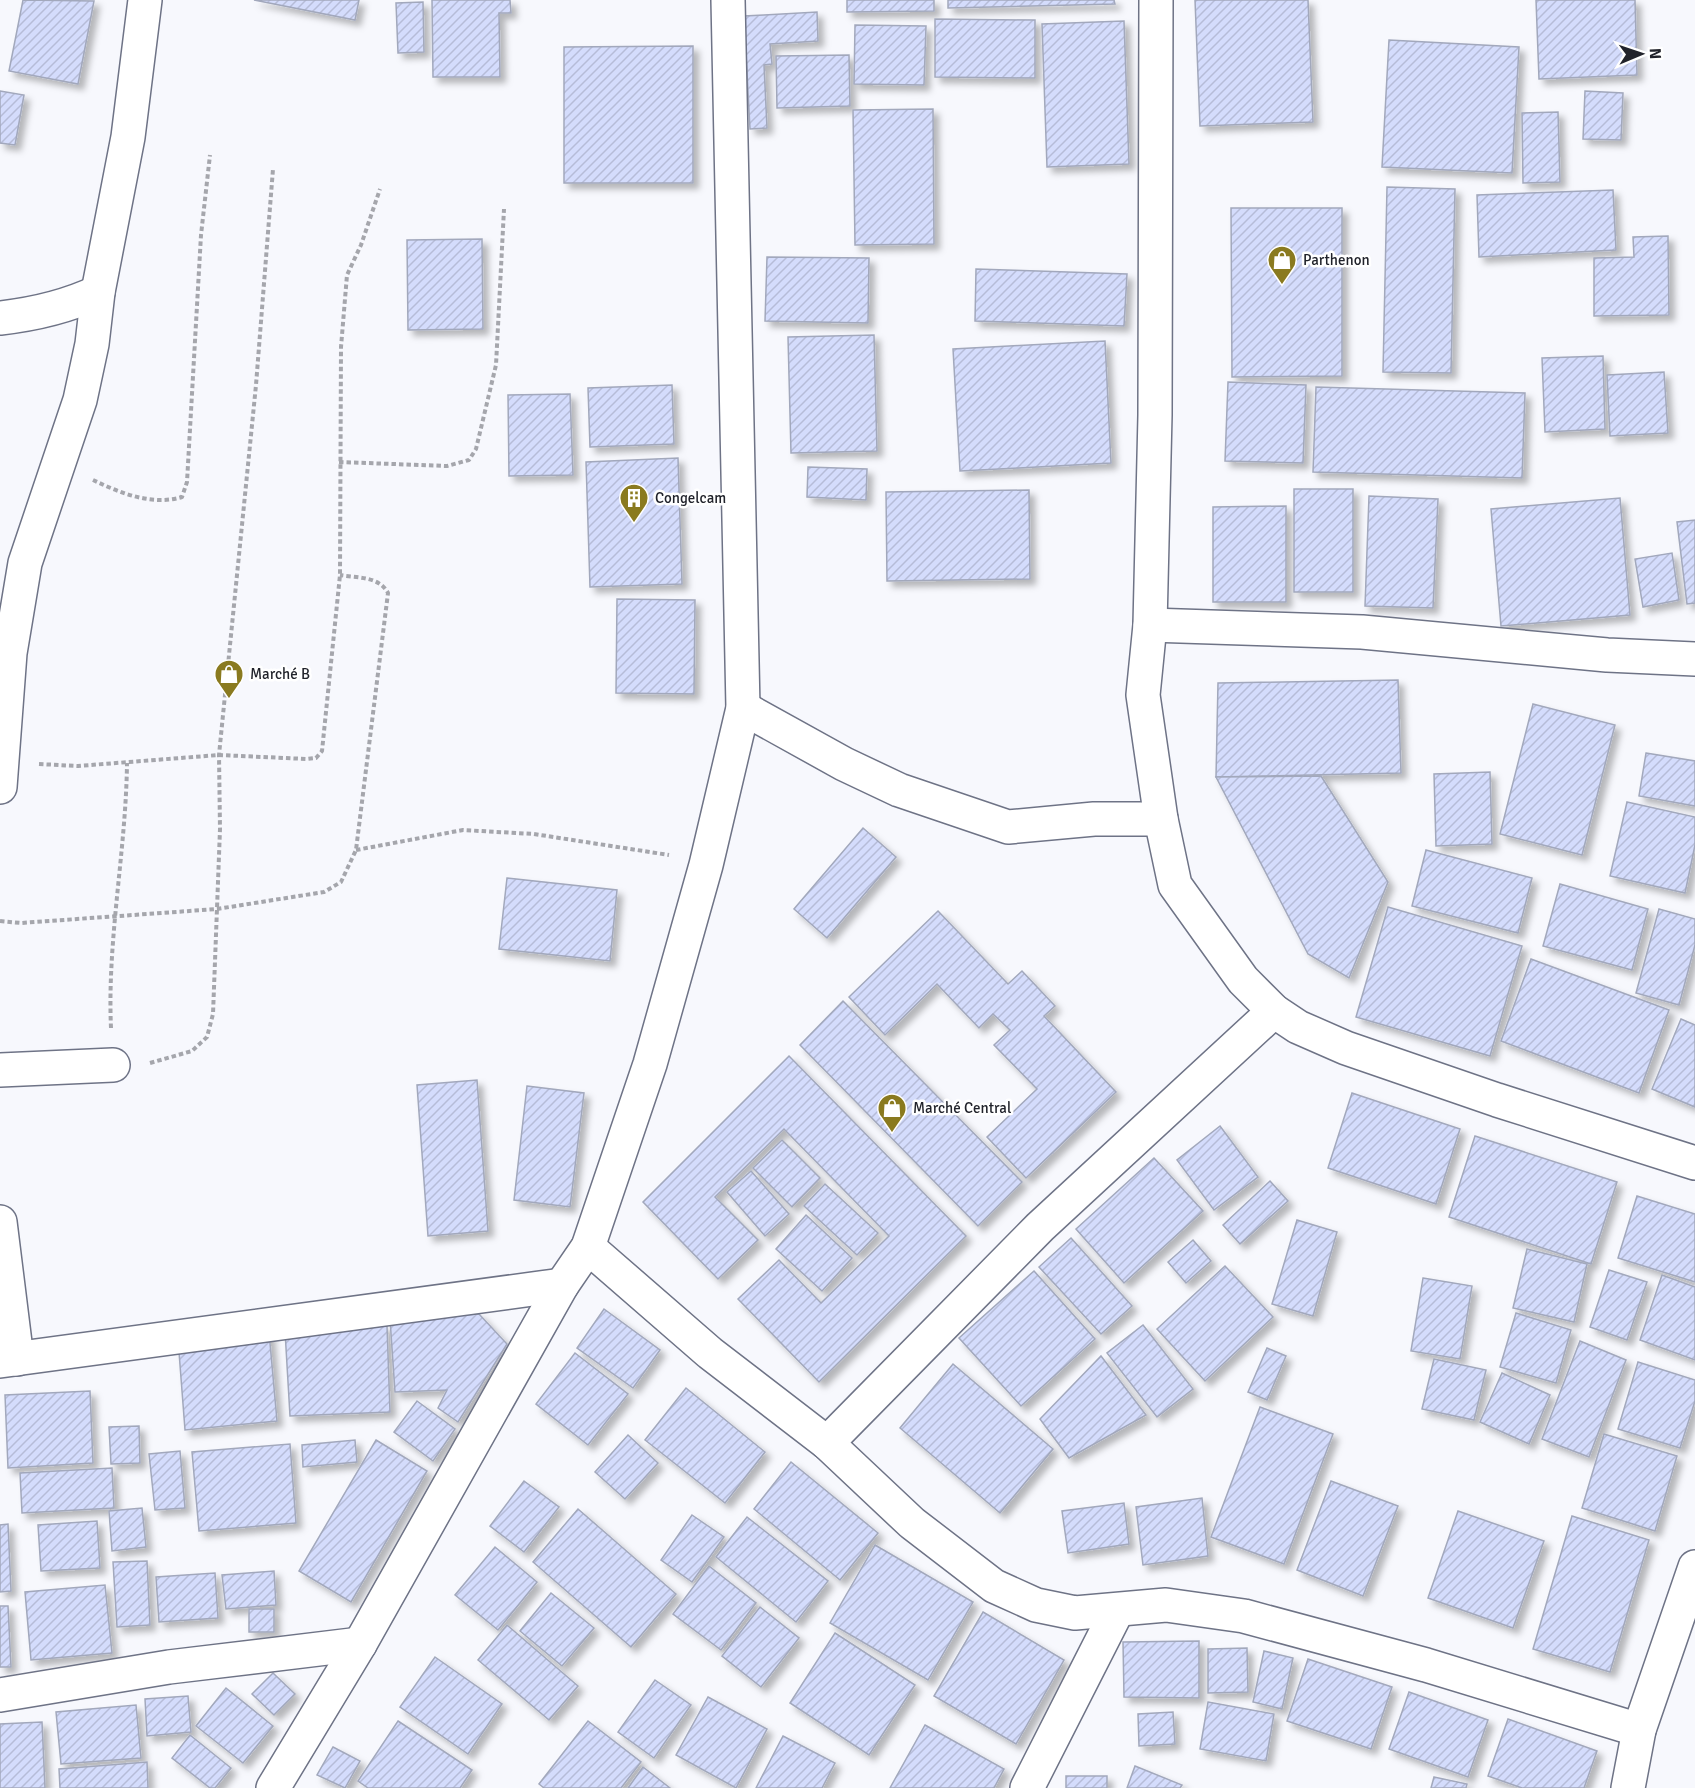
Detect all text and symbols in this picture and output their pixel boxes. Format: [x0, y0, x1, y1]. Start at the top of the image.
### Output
north arrow [1611, 24, 1671, 84]
text: N [1645, 48, 1665, 59]
shop icon: Parthenon [1266, 244, 1298, 286]
place label: Parthenon [1303, 251, 1370, 269]
building icon: Congelcam [618, 482, 650, 524]
place label: Congelcam [655, 489, 726, 507]
shop icon: Marché B [213, 658, 245, 700]
place label: Marché B [250, 665, 310, 683]
shop icon: Marché Central [876, 1092, 908, 1134]
place label: Marché Central [913, 1099, 1011, 1117]

